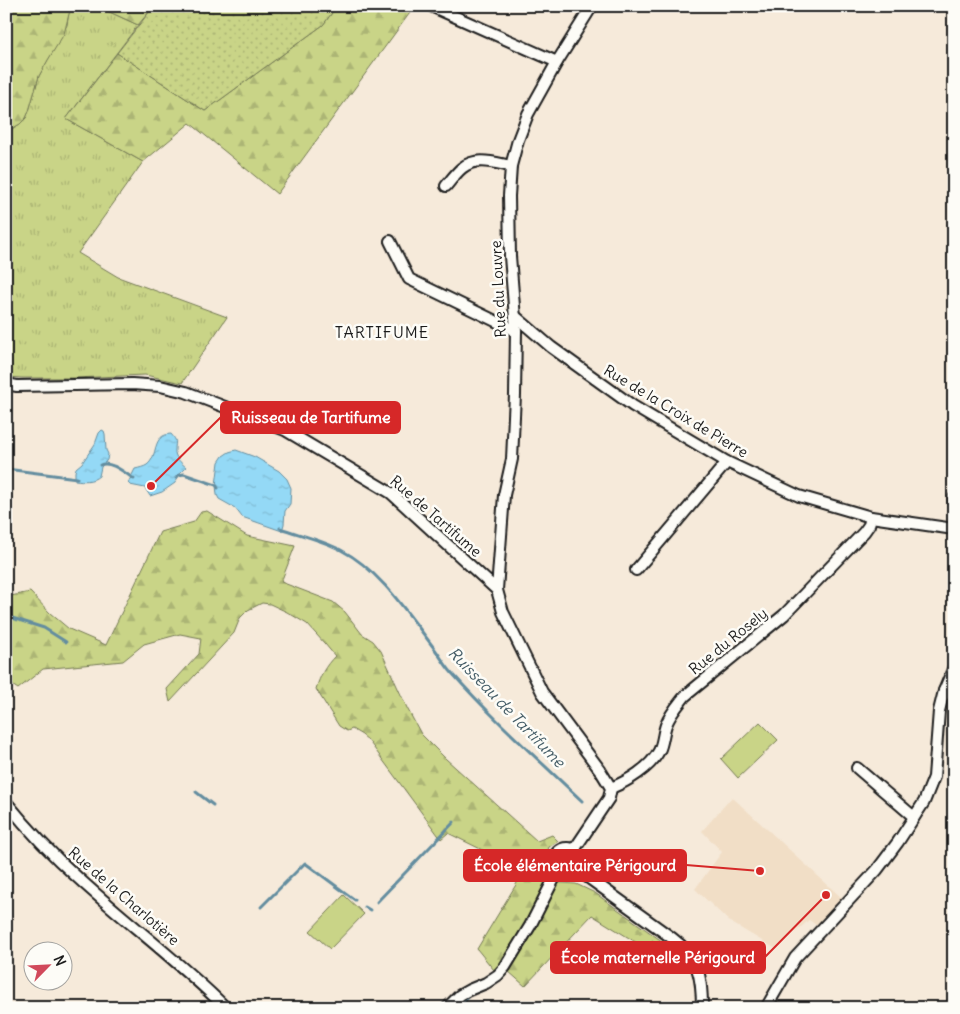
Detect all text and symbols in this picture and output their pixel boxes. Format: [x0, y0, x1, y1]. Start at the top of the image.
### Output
street label: Rue du Louvre [486, 240, 510, 338]
district label: TARTIFUME [335, 322, 429, 342]
street label: Rue de la Croix de Pierre [600, 360, 752, 462]
callout: Ruisseau de Tartifume [221, 402, 400, 433]
text: Ruisseau de Tartifume [231, 407, 391, 427]
street label: Rue de Tartifume [386, 471, 486, 561]
street label: Rue du Rosely [685, 604, 771, 678]
water label: Ruisseau de Tartifume [444, 643, 570, 772]
street label: Rue de la Charlotière [65, 843, 183, 949]
callout: École élémentaire Périgourd [464, 850, 686, 881]
text: École élémentaire Périgourd [474, 855, 677, 876]
north arrow [22, 942, 72, 992]
callout: École maternelle Périgourd [551, 942, 765, 973]
text: École maternelle Périgourd [561, 947, 756, 968]
text: N [50, 953, 70, 969]

